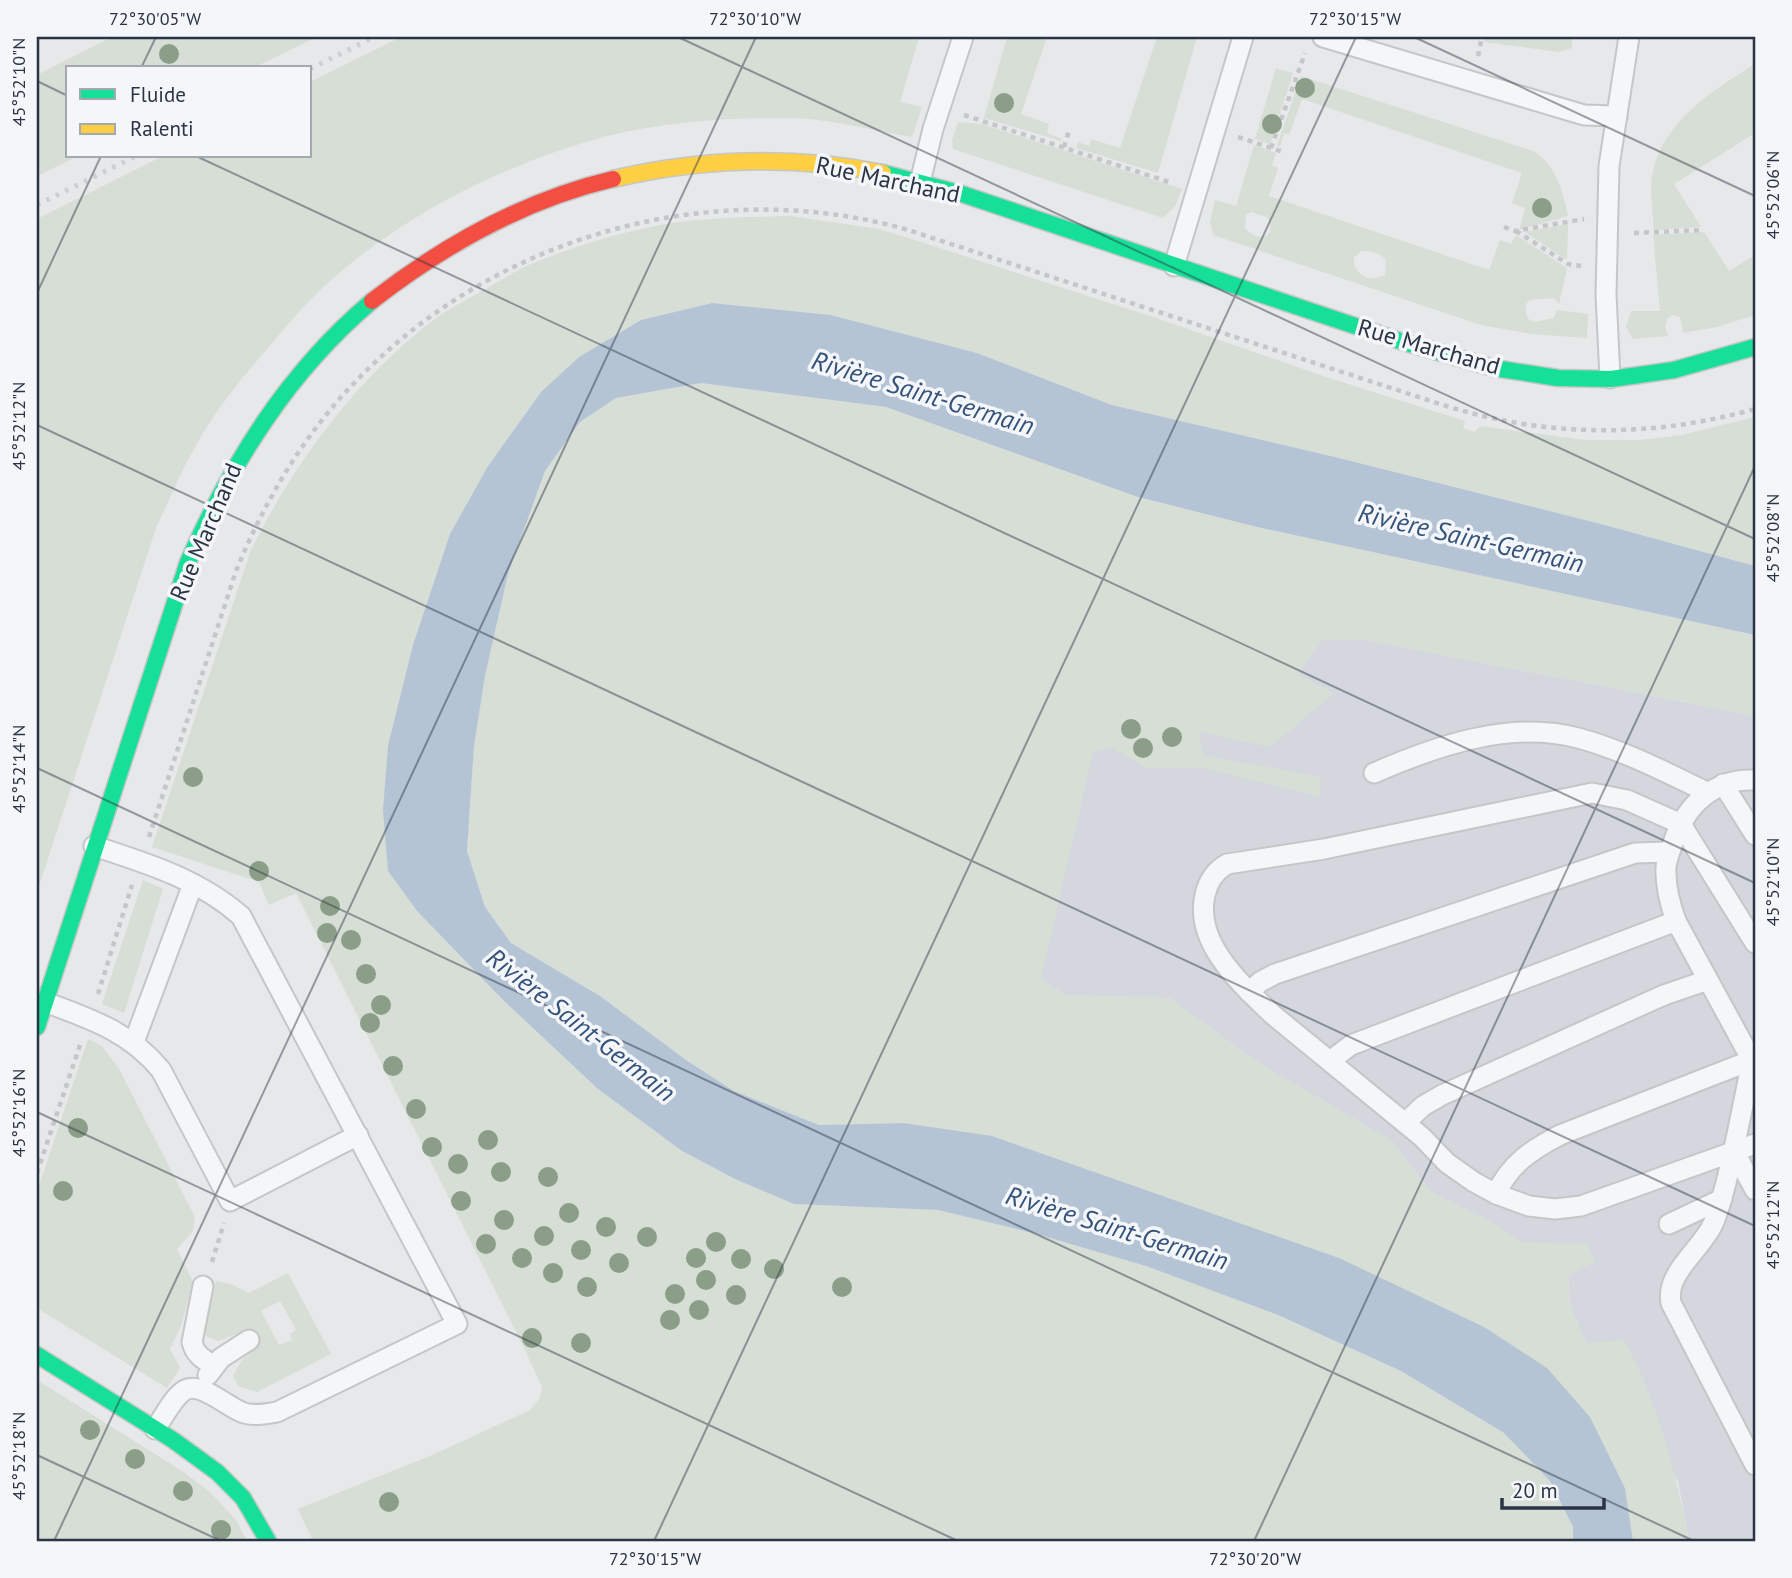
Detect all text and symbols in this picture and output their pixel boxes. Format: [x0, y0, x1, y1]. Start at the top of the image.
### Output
text: 72°30'05"W [109, 7, 201, 30]
text: 72°30'10"W [709, 7, 801, 30]
text: 72°30'15"W [1309, 7, 1401, 30]
text: 45°52'10"N [7, 38, 30, 126]
legend [66, 66, 312, 158]
text: Fluide [130, 81, 186, 108]
text: Ralenti [130, 115, 194, 142]
street label: Rue Marchand [813, 149, 963, 210]
text: 45°52'06"N [1761, 151, 1784, 239]
street label: Rue Marchand [1354, 311, 1504, 382]
water label: Rivière Saint-Germain [808, 343, 1038, 442]
text: 45°52'12"N [7, 382, 30, 470]
street label: Rue Marchand [163, 458, 248, 605]
text: 45°52'08"N [1761, 494, 1784, 582]
water label: Rivière Saint-Germain [1355, 495, 1587, 580]
text: 45°52'14"N [7, 725, 30, 813]
text: 45°52'10"N [1761, 838, 1784, 926]
water label: Rivière Saint-Germain [480, 941, 682, 1109]
text: 45°52'16"N [7, 1069, 30, 1157]
water label: Rivière Saint-Germain [1002, 1178, 1232, 1277]
text: 45°52'12"N [1761, 1181, 1784, 1269]
text: 45°52'18"N [7, 1412, 30, 1500]
scale bar [1502, 1466, 1603, 1510]
text: 20 m [1512, 1477, 1558, 1504]
text: 72°30'15"W [609, 1547, 701, 1570]
text: 72°30'20"W [1209, 1547, 1301, 1570]

